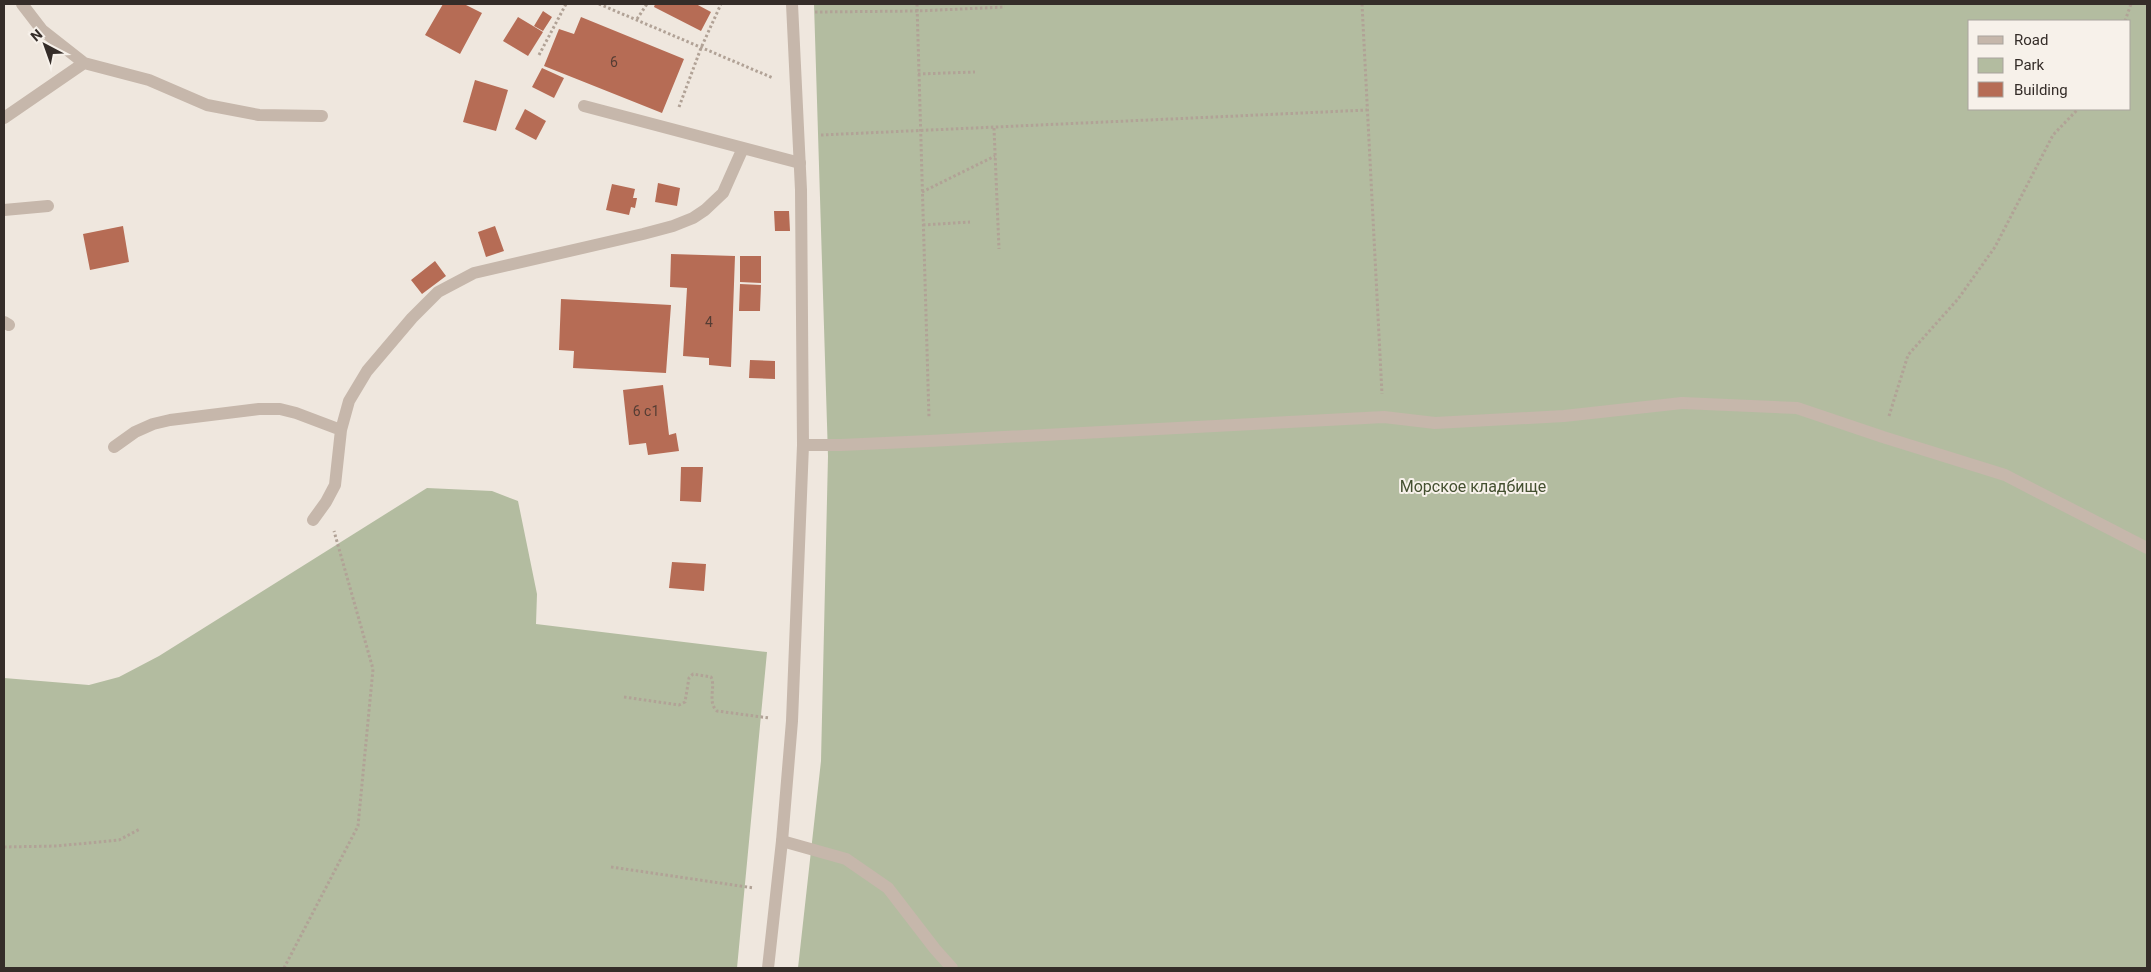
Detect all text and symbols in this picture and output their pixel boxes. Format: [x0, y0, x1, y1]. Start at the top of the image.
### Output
north arrow [20, 20, 70, 70]
legend [1968, 20, 2131, 110]
text: N [27, 26, 45, 44]
text: Road [2014, 31, 2048, 49]
house number: 6 [610, 54, 618, 70]
text: Park [2014, 56, 2045, 74]
text: Building [2014, 81, 2068, 99]
house number: 4 [705, 314, 713, 330]
house number: 6 с1 [633, 403, 659, 419]
park label: Морское кладбище [1400, 477, 1546, 496]

